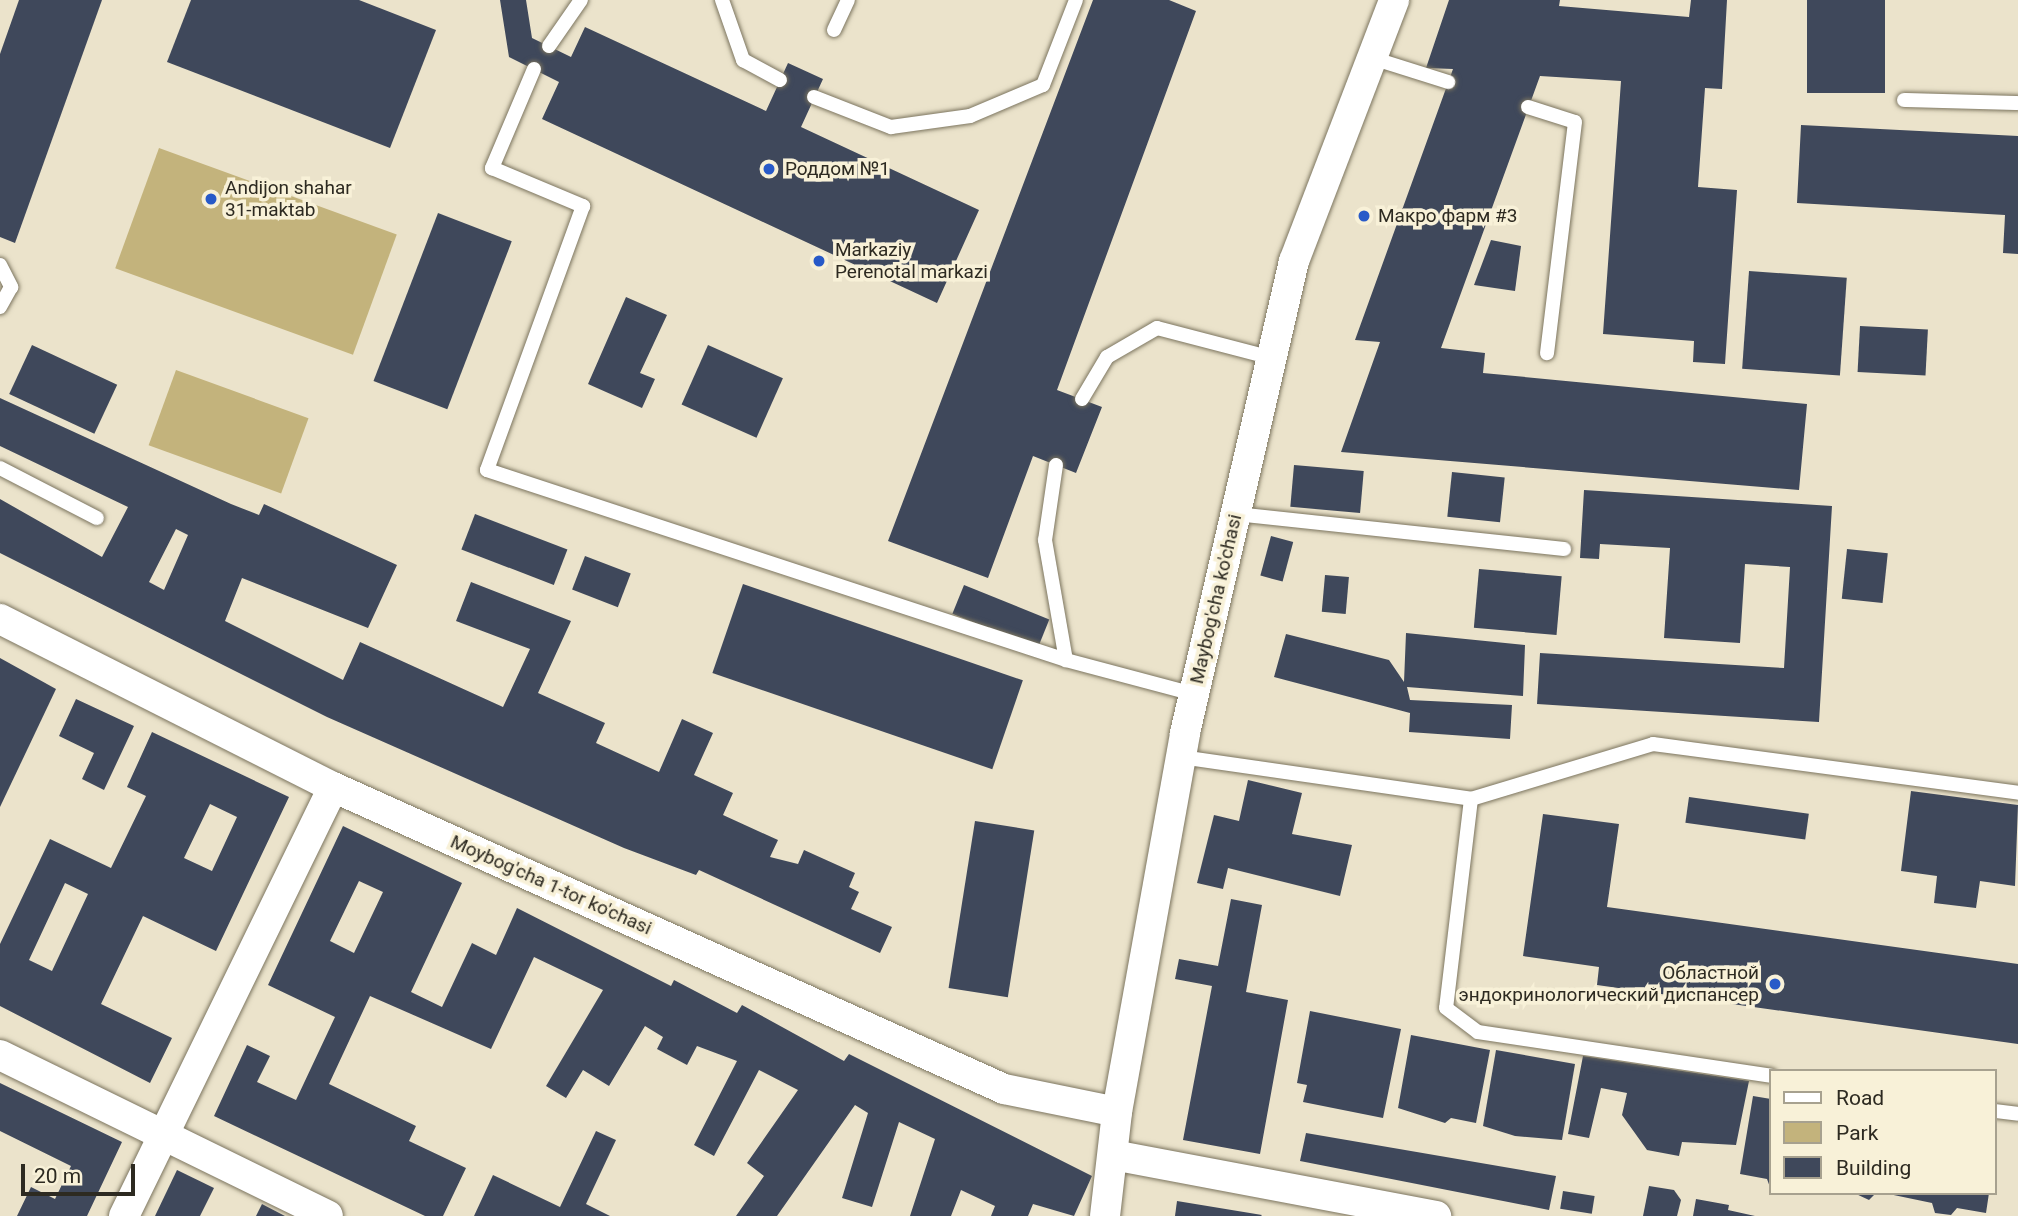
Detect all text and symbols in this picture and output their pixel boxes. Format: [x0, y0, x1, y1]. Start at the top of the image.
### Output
place label: Роддом №1 [785, 158, 890, 180]
marker: Роддом №1 [759, 159, 779, 179]
place label: Andijon shahar 31-maktab [225, 177, 352, 221]
marker: Andijon shahar 31-maktab [203, 191, 219, 207]
place label: Макро фарм #3 [1378, 205, 1517, 227]
marker: Макро фарм #3 [1356, 208, 1372, 224]
place label: Markaziy Perenotal markazi [835, 239, 988, 283]
marker: Markaziy Perenotal markazi [809, 251, 829, 271]
street label: Maybog'cha ko'chasi [1185, 512, 1247, 686]
street label: Moybog'cha 1-tor ko'chasi [447, 830, 655, 940]
place label: Областной эндокринологический диспансер [1459, 962, 1759, 1006]
marker: Областной эндокринологический диспансер [1765, 974, 1785, 994]
legend [1770, 1069, 1997, 1195]
text: Road [1836, 1086, 1884, 1110]
text: Park [1836, 1121, 1878, 1145]
scale bar [24, 1150, 138, 1194]
text: Building [1836, 1156, 1911, 1180]
text: 20 m [34, 1164, 81, 1188]

